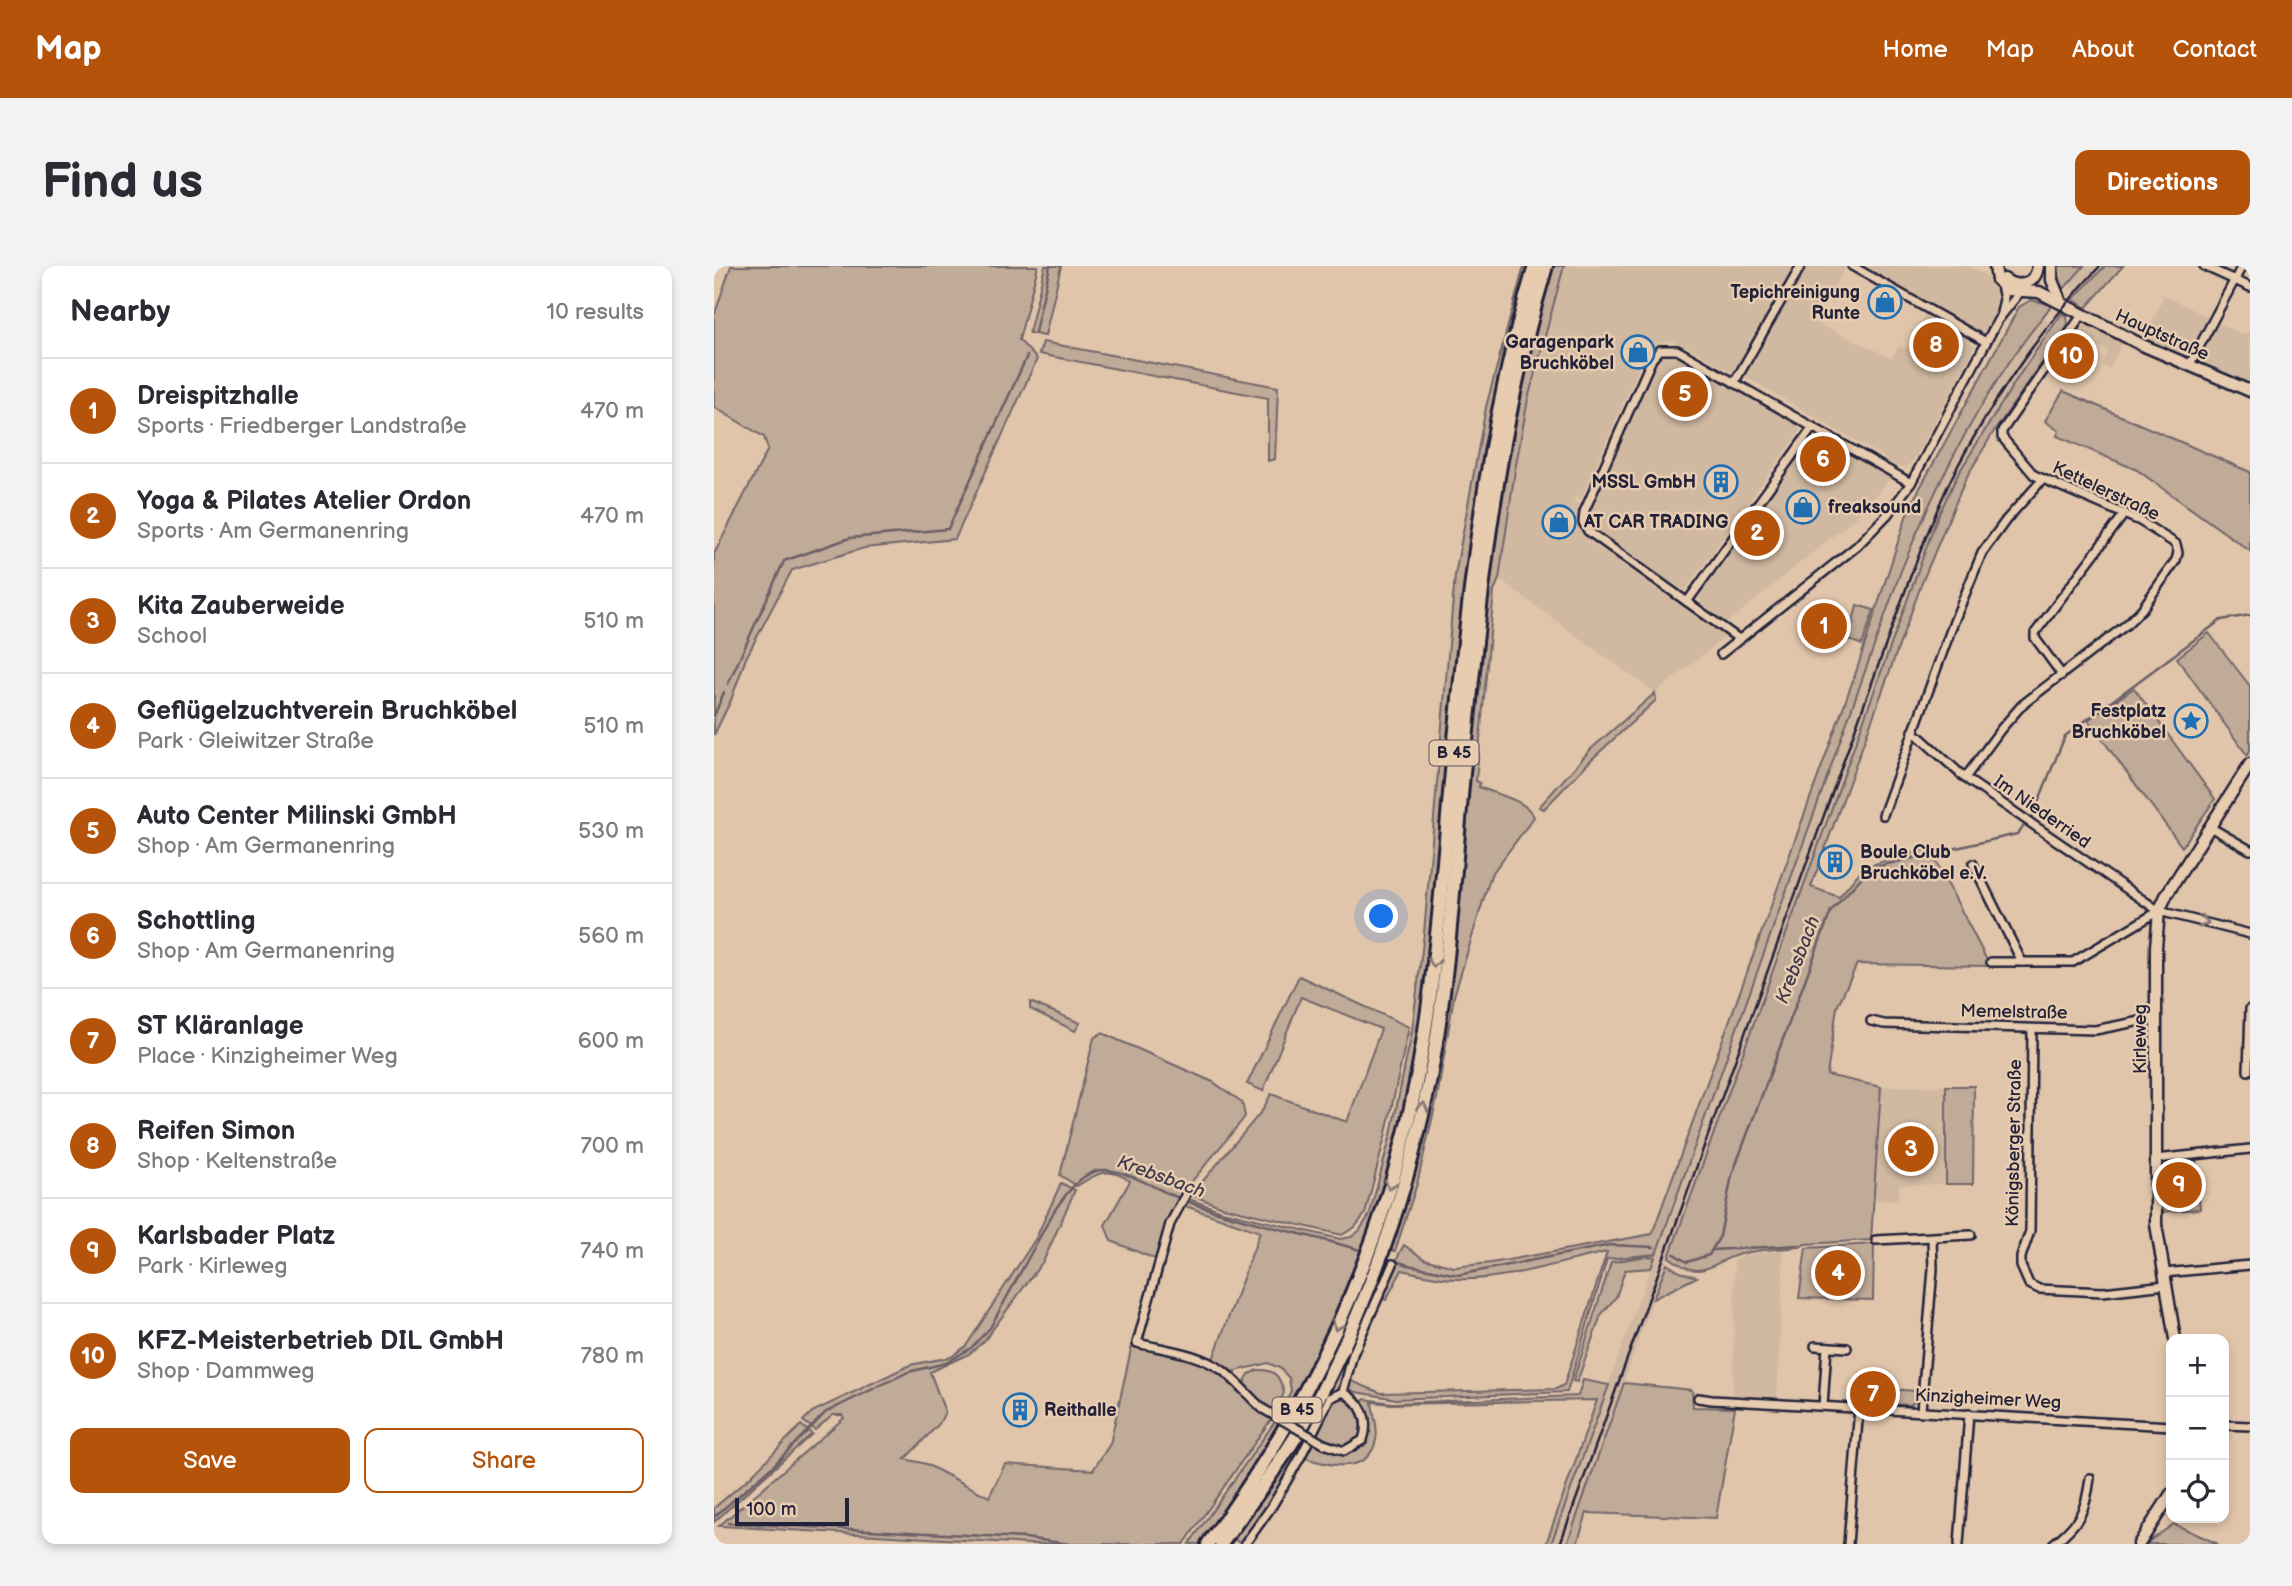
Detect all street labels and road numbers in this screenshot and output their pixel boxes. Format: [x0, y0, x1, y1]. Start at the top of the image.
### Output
street label: Hauptstraße [2112, 305, 2212, 365]
street label: Kettelerstraße [2049, 457, 2163, 525]
road number: B 45 [1430, 740, 1478, 766]
street label: Im Niederried [1990, 771, 2094, 853]
street label: Memelstraße [1960, 1001, 2068, 1023]
street label: Kirleweg [2130, 1004, 2151, 1074]
street label: Königsberger Straße [2002, 1059, 2026, 1227]
street label: Kinzigheimer Weg [1914, 1385, 2062, 1413]
road number: B 45 [1272, 1398, 1322, 1422]

